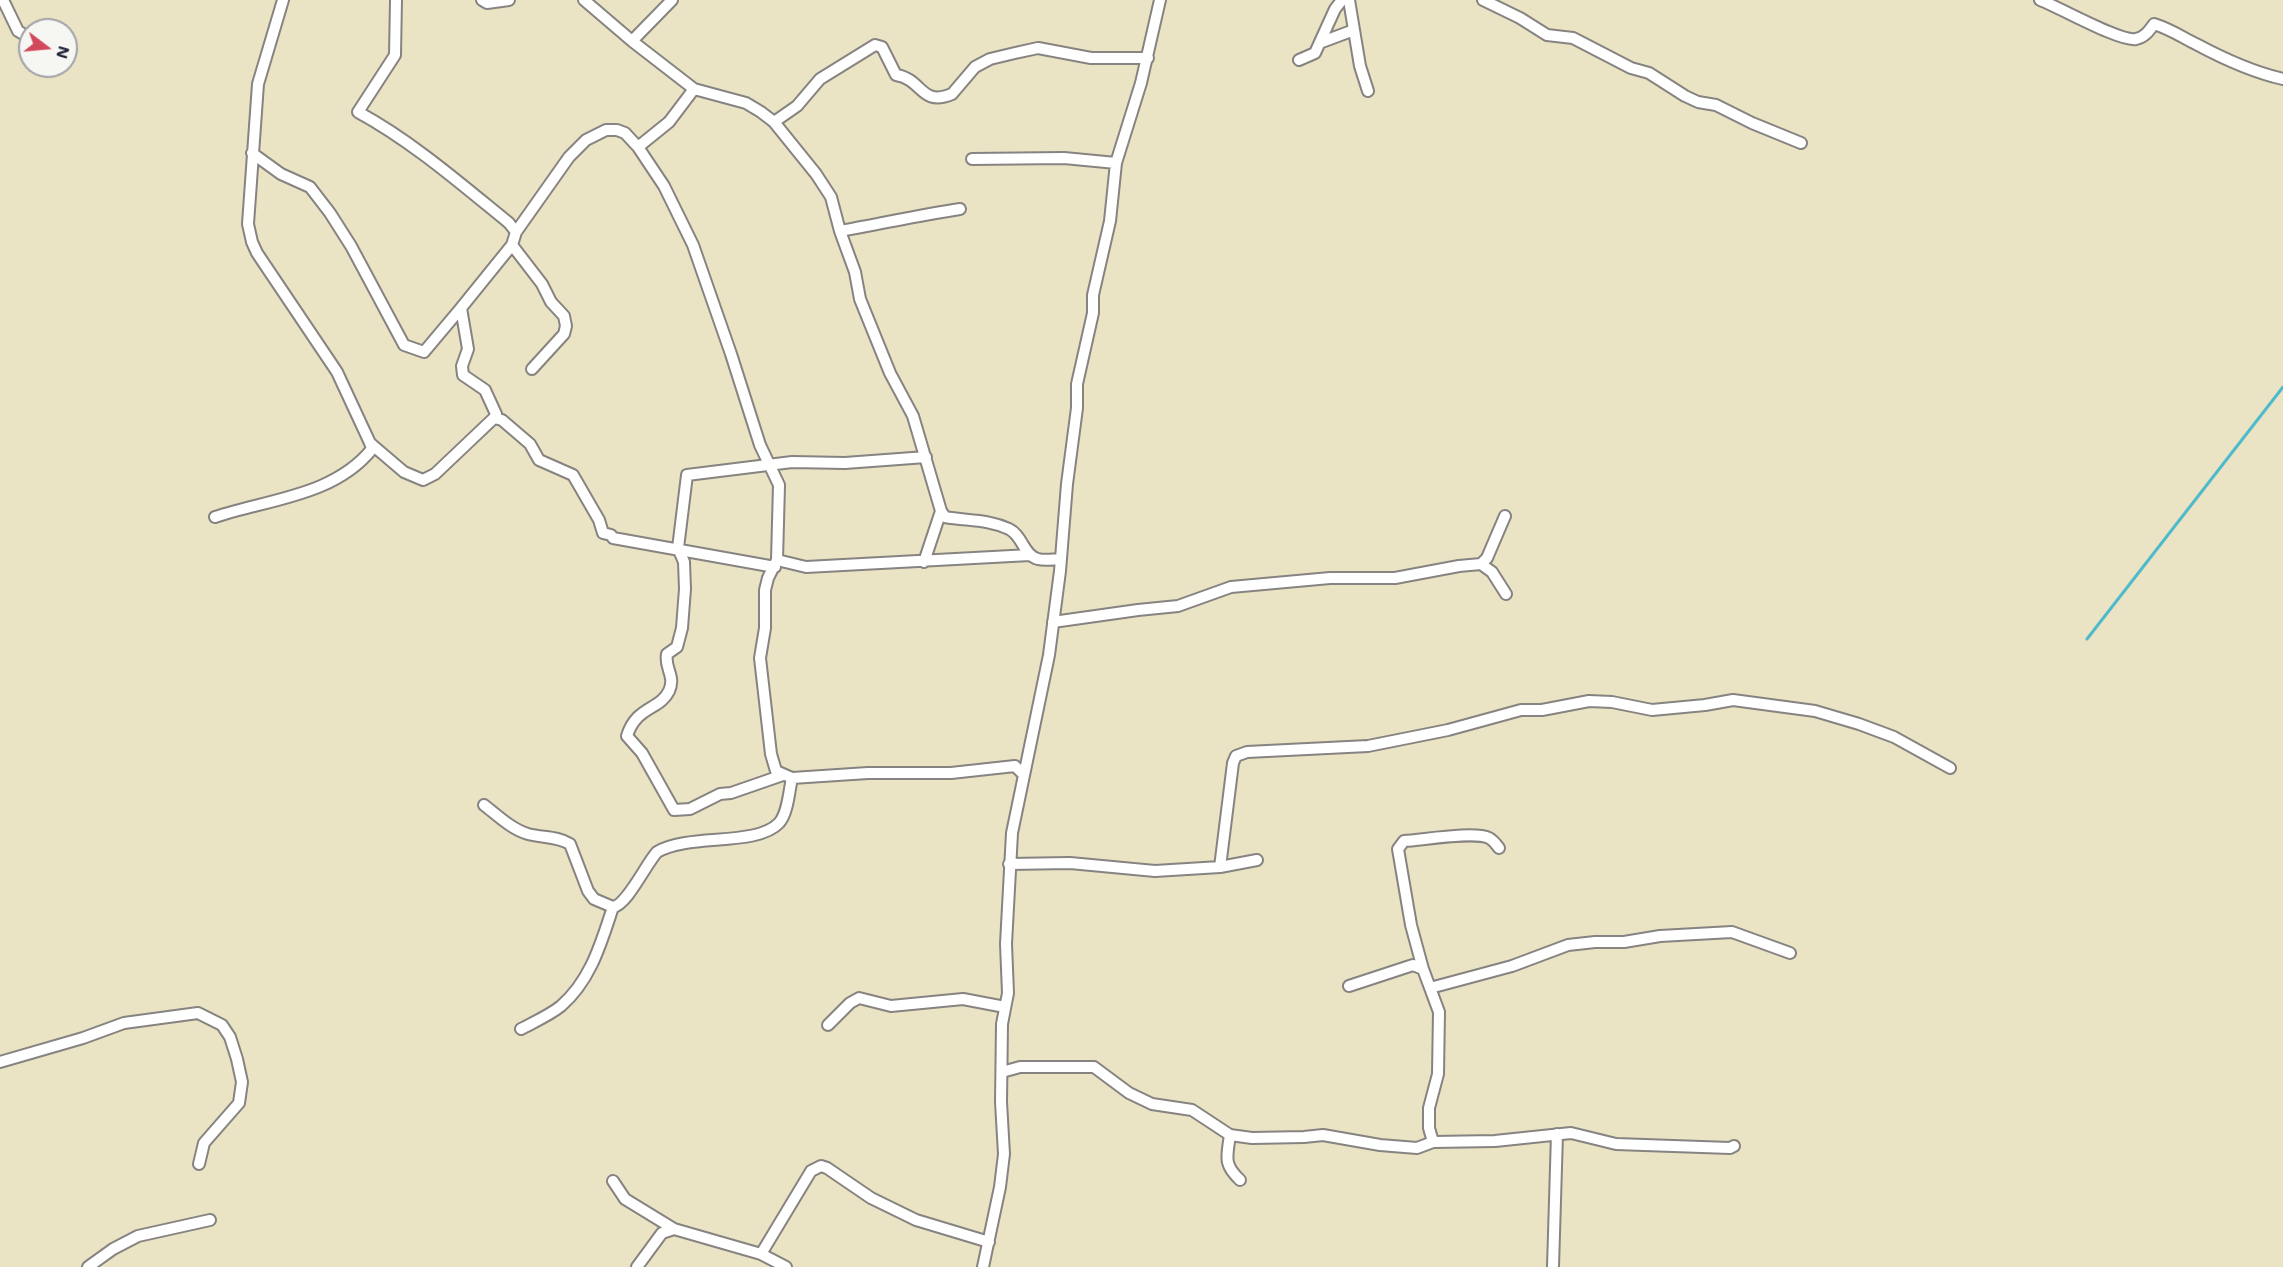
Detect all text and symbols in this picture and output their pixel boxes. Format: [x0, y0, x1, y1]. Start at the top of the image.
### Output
north arrow [18, 18, 78, 78]
text: N [52, 44, 76, 61]

